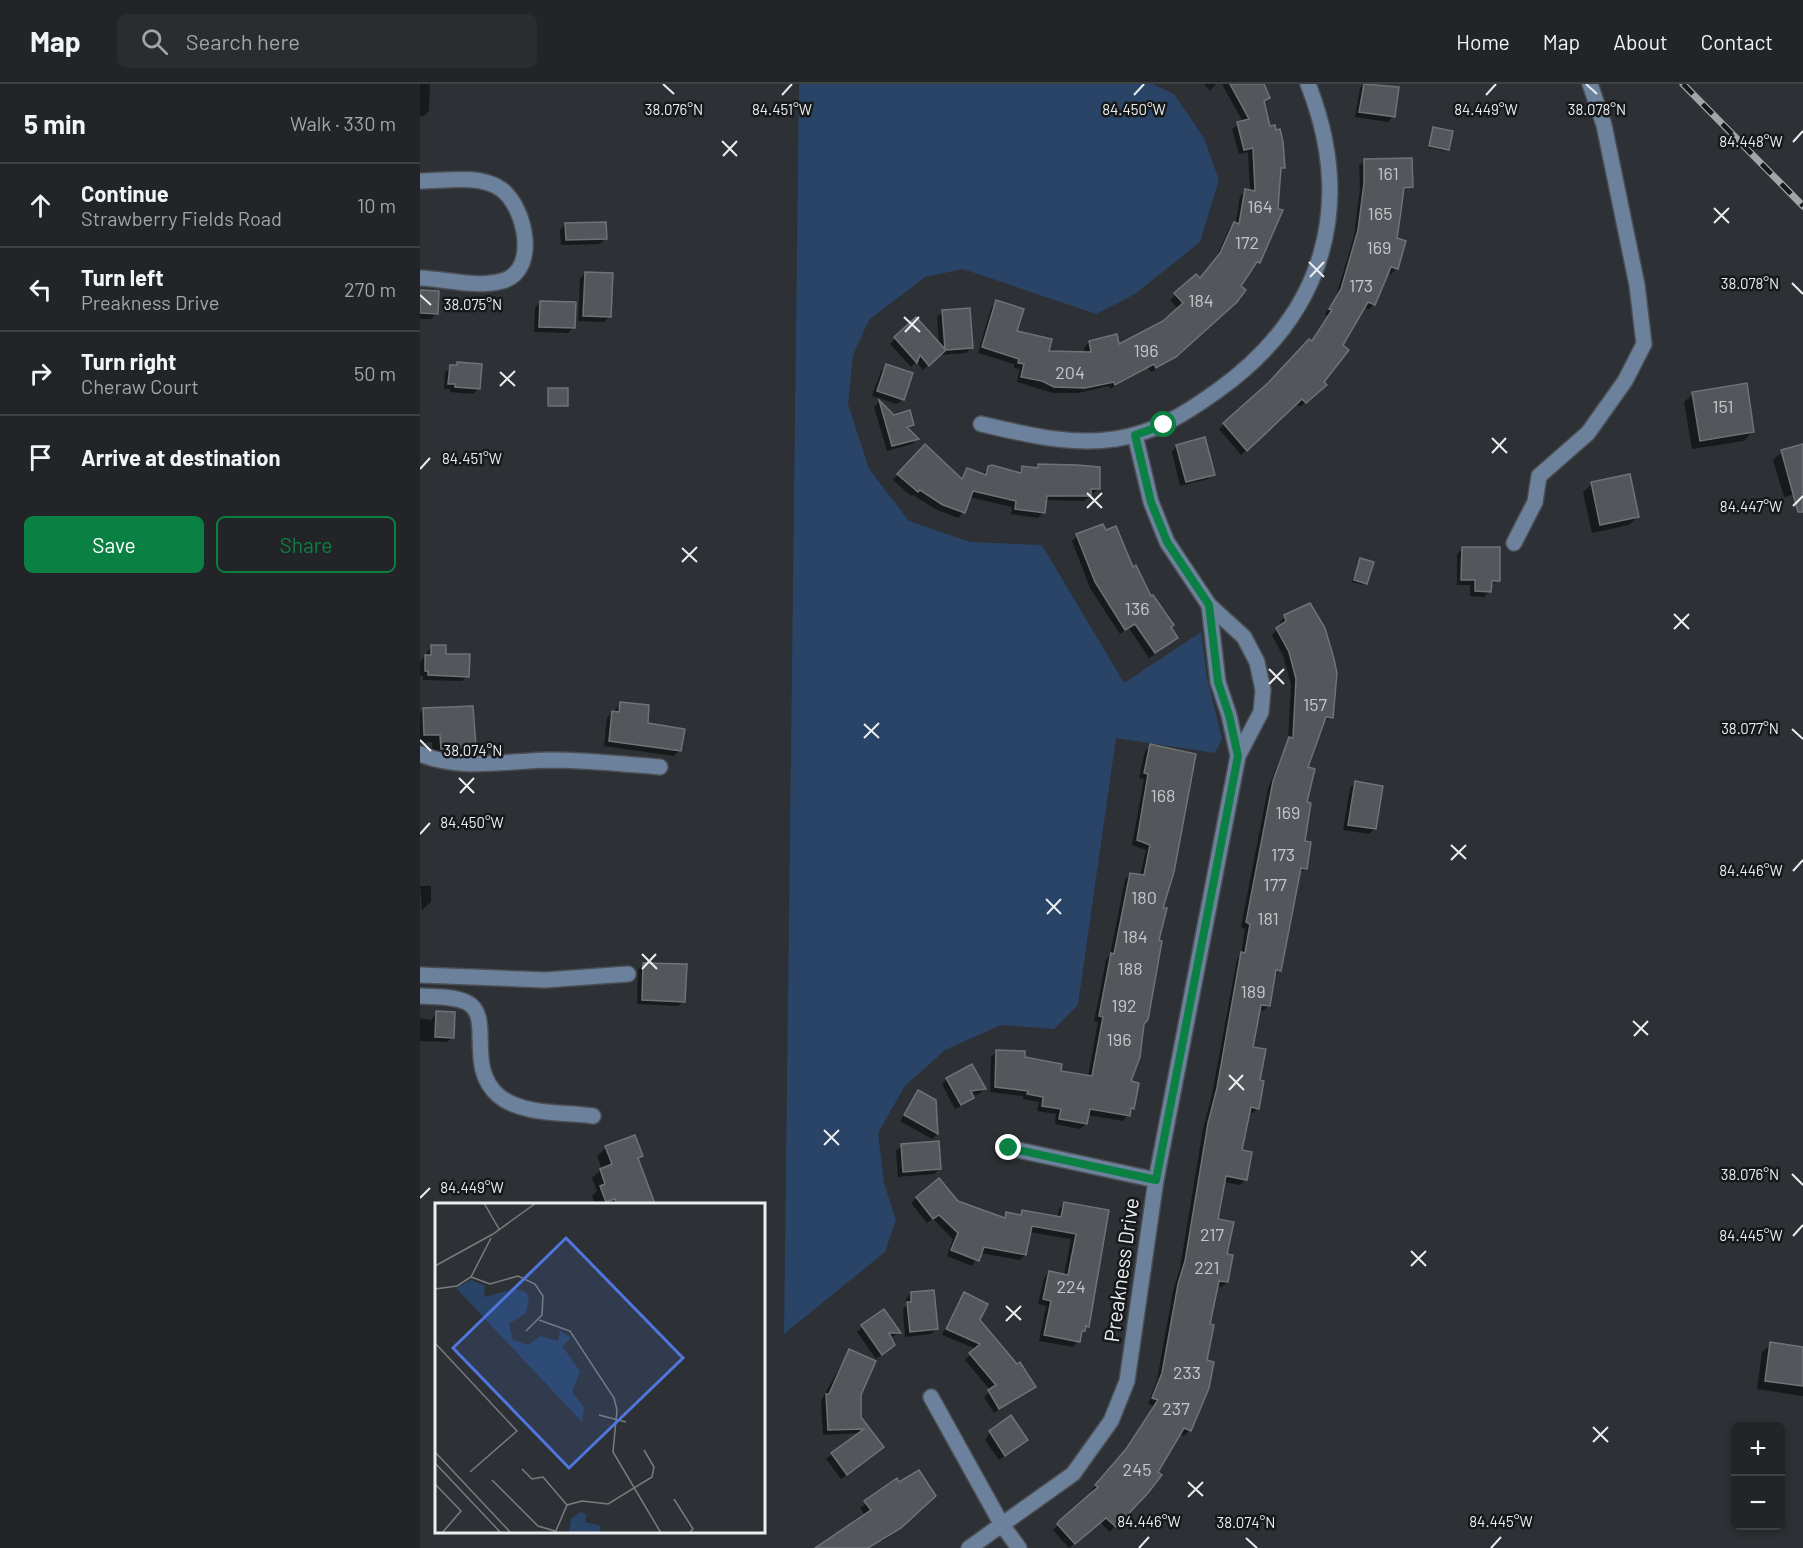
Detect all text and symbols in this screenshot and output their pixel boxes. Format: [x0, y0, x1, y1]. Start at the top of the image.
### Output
search box [117, 14, 537, 68]
text: Map [30, 24, 81, 58]
icon: search [138, 25, 171, 58]
text: Search here [186, 28, 300, 54]
text: Home [1456, 29, 1510, 54]
text: Map [1543, 29, 1580, 54]
text: About [1613, 29, 1668, 54]
text: Contact [1701, 29, 1773, 54]
text: 38.076°N [645, 100, 703, 118]
text: 84.451°W [752, 100, 812, 118]
text: 84.450°W [1102, 100, 1166, 118]
text: 84.449°W [1454, 100, 1518, 118]
text: 38.078°N [1568, 100, 1626, 118]
text: 5 min [24, 108, 86, 139]
text: Walk · 330 m [290, 111, 396, 135]
text: 84.448°W [1719, 132, 1783, 150]
house number: 161 [1377, 162, 1399, 184]
text: Continue [81, 180, 169, 206]
icon: ahead [24, 189, 57, 222]
text: 10 m [357, 193, 396, 217]
house number: 164 [1247, 195, 1273, 217]
house number: 165 [1368, 202, 1392, 224]
text: Strawberry Fields Road [81, 206, 282, 230]
house number: 172 [1235, 231, 1259, 253]
house number: 169 [1367, 236, 1391, 258]
text: Turn left [81, 264, 164, 290]
icon: left [24, 273, 57, 306]
house number: 173 [1349, 274, 1373, 296]
text: 38.078°N [1721, 274, 1779, 292]
text: 270 m [344, 277, 396, 301]
house number: 184 [1188, 289, 1214, 311]
text: Preakness Drive [81, 290, 219, 314]
text: 38.075°N [444, 295, 502, 313]
house number: 196 [1134, 339, 1158, 361]
text: Turn right [81, 348, 176, 374]
icon: right [24, 357, 57, 390]
text: 50 m [354, 361, 396, 385]
house number: 204 [1055, 361, 1085, 383]
text: Cheraw Court [81, 374, 199, 398]
house number: 151 [1712, 395, 1734, 417]
route start [1150, 411, 1176, 437]
icon: arrive [24, 441, 57, 474]
text: Arrive at destination [81, 444, 280, 470]
text: 84.451°W [442, 449, 502, 467]
text: 84.447°W [1720, 497, 1782, 515]
button: Save [24, 516, 204, 573]
button: Share [216, 516, 396, 573]
house number: 136 [1125, 597, 1149, 619]
house number: 157 [1303, 693, 1328, 715]
text: 38.077°N [1721, 719, 1779, 737]
text: 38.074°N [444, 741, 502, 759]
house number: 168 [1151, 784, 1175, 806]
house number: 169 [1276, 801, 1300, 823]
text: 84.450°W [440, 813, 504, 831]
house number: 173 [1271, 843, 1295, 865]
text: 84.446°W [1719, 861, 1783, 879]
house number: 177 [1263, 873, 1287, 895]
house number: 180 [1131, 886, 1157, 908]
house number: 181 [1257, 907, 1279, 929]
house number: 184 [1122, 925, 1148, 947]
house number: 188 [1117, 957, 1143, 979]
house number: 189 [1240, 980, 1266, 1002]
house number: 192 [1111, 994, 1137, 1016]
house number: 196 [1107, 1028, 1131, 1050]
route end [995, 1134, 1021, 1160]
text: 38.076°N [1721, 1165, 1779, 1183]
text: 84.449°W [440, 1178, 504, 1196]
street label: Preakness Drive [1098, 1196, 1143, 1344]
inset map [435, 1203, 765, 1533]
house number: 217 [1200, 1223, 1225, 1245]
text: 84.445°W [1719, 1226, 1783, 1244]
house number: 221 [1194, 1256, 1220, 1278]
house number: 224 [1056, 1275, 1086, 1297]
house number: 233 [1173, 1361, 1201, 1383]
house number: 237 [1162, 1397, 1190, 1419]
map controls [1731, 1422, 1785, 1530]
button: + [1731, 1422, 1785, 1476]
house number: 245 [1123, 1458, 1151, 1480]
button: − [1731, 1476, 1785, 1530]
text: 84.446°W [1117, 1512, 1181, 1530]
text: 84.445°W [1469, 1512, 1533, 1530]
text: 38.074°N [1217, 1513, 1275, 1531]

